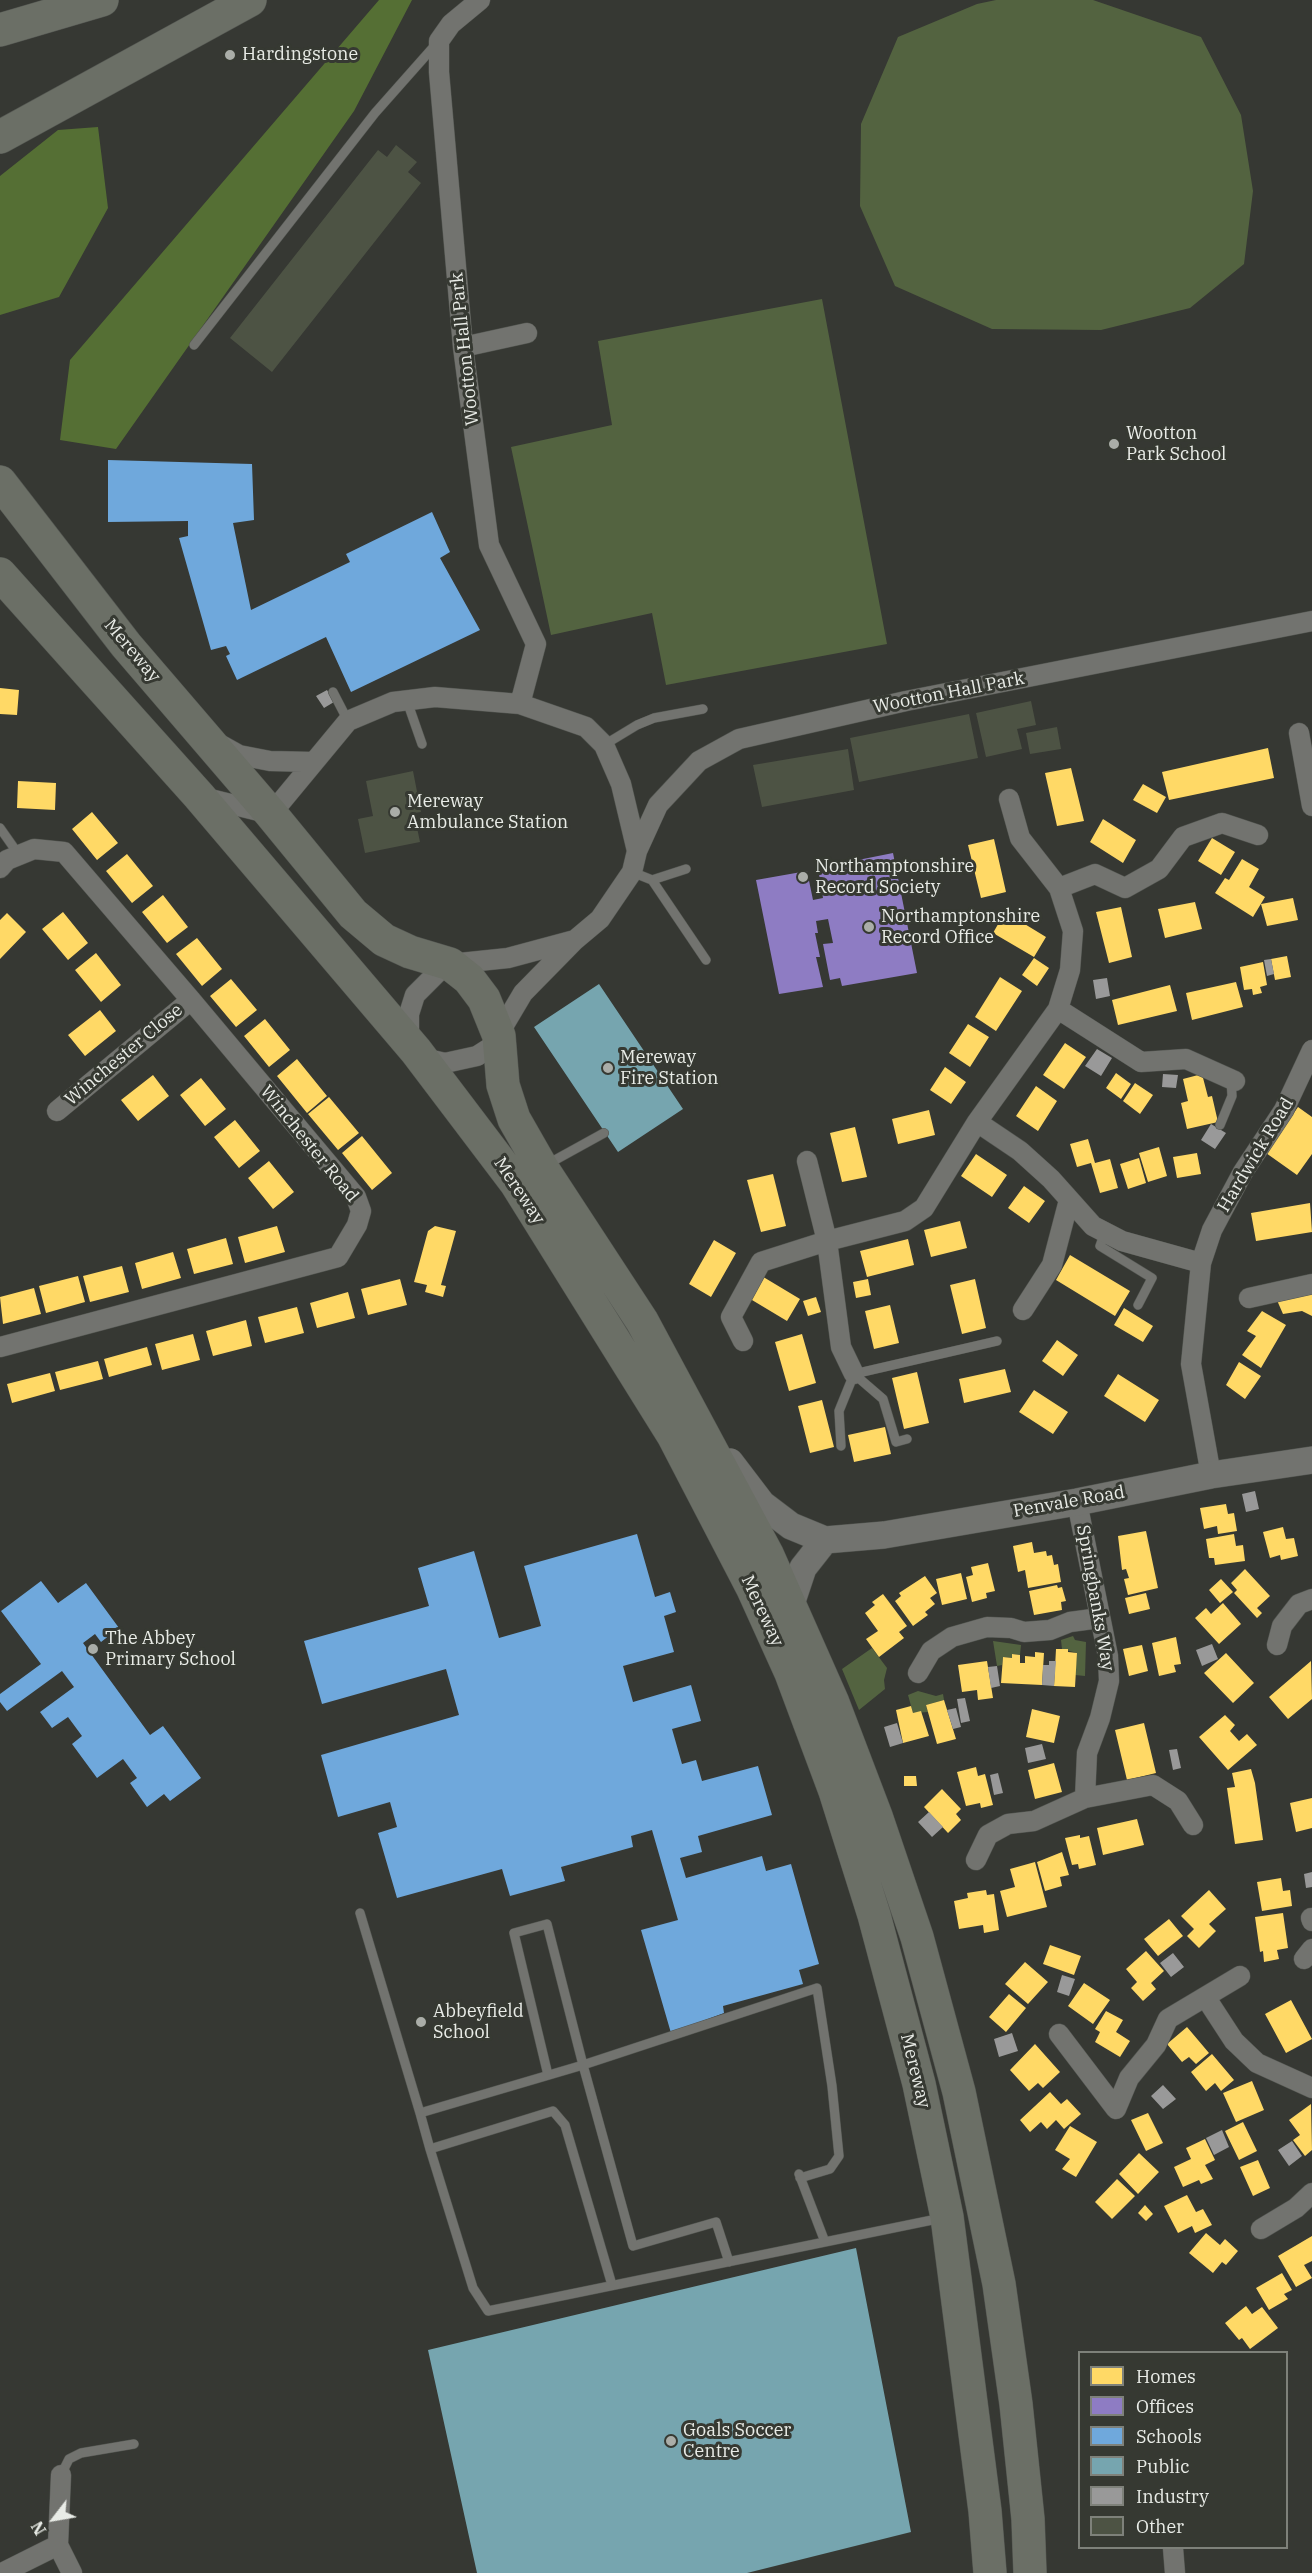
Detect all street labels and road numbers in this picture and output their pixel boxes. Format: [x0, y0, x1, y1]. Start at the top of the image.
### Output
street label: Wootton Hall Park [446, 271, 484, 427]
street label: Mereway [99, 615, 165, 687]
street label: Wootton Hall Park [871, 668, 1027, 718]
street label: Winchester Close [61, 999, 187, 1111]
street label: Winchester Road [255, 1081, 363, 1207]
street label: Hardwick Road [1213, 1094, 1299, 1216]
street label: Mereway [489, 1153, 549, 1229]
street label: Penvale Road [1011, 1482, 1127, 1522]
street label: Springbanks Way [1072, 1523, 1118, 1673]
street label: Mereway [736, 1572, 788, 1650]
street label: Mereway [895, 2031, 935, 2111]

